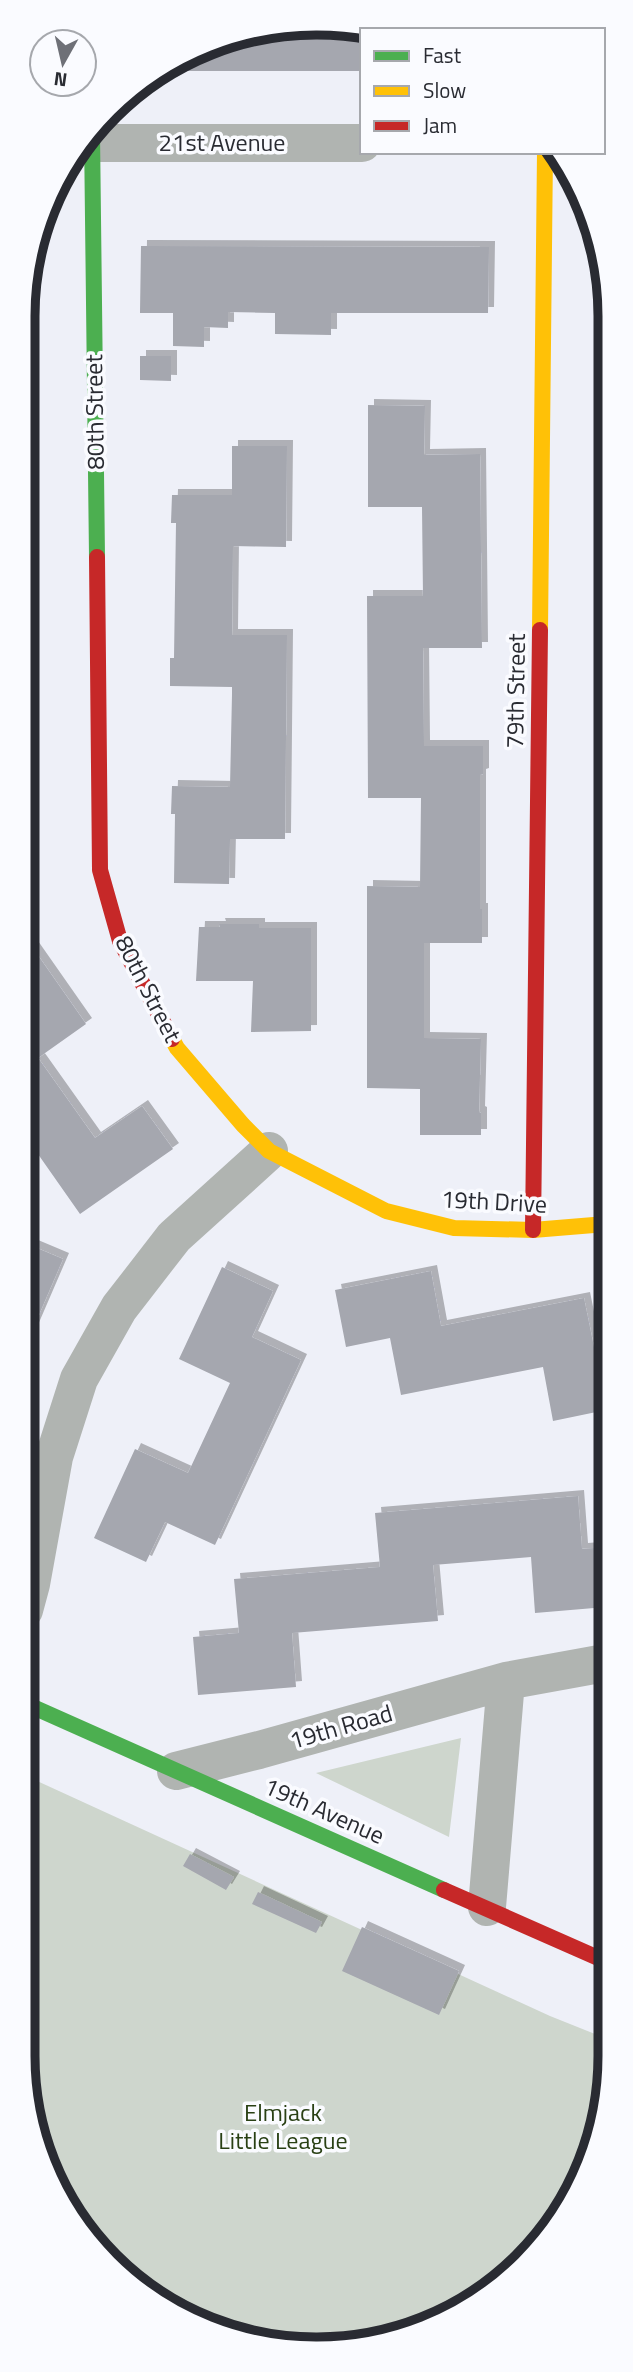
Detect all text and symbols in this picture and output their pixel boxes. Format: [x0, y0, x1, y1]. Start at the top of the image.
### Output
north arrow [28, 28, 98, 98]
legend [360, 28, 605, 154]
text: Fast [423, 39, 462, 71]
text: N [52, 65, 69, 96]
text: Slow [423, 74, 466, 106]
text: Jam [423, 109, 457, 141]
street label: 21st Avenue [159, 124, 285, 160]
street label: 80th Street [75, 353, 113, 470]
street label: 79th Street [496, 632, 534, 749]
street label: 80th Street [107, 929, 191, 1049]
street label: 19th Drive [440, 1180, 548, 1222]
street label: 19th Road [285, 1694, 396, 1758]
street label: 19th Avenue [258, 1768, 390, 1853]
park label: Elmjack Little League [218, 2094, 348, 2158]

